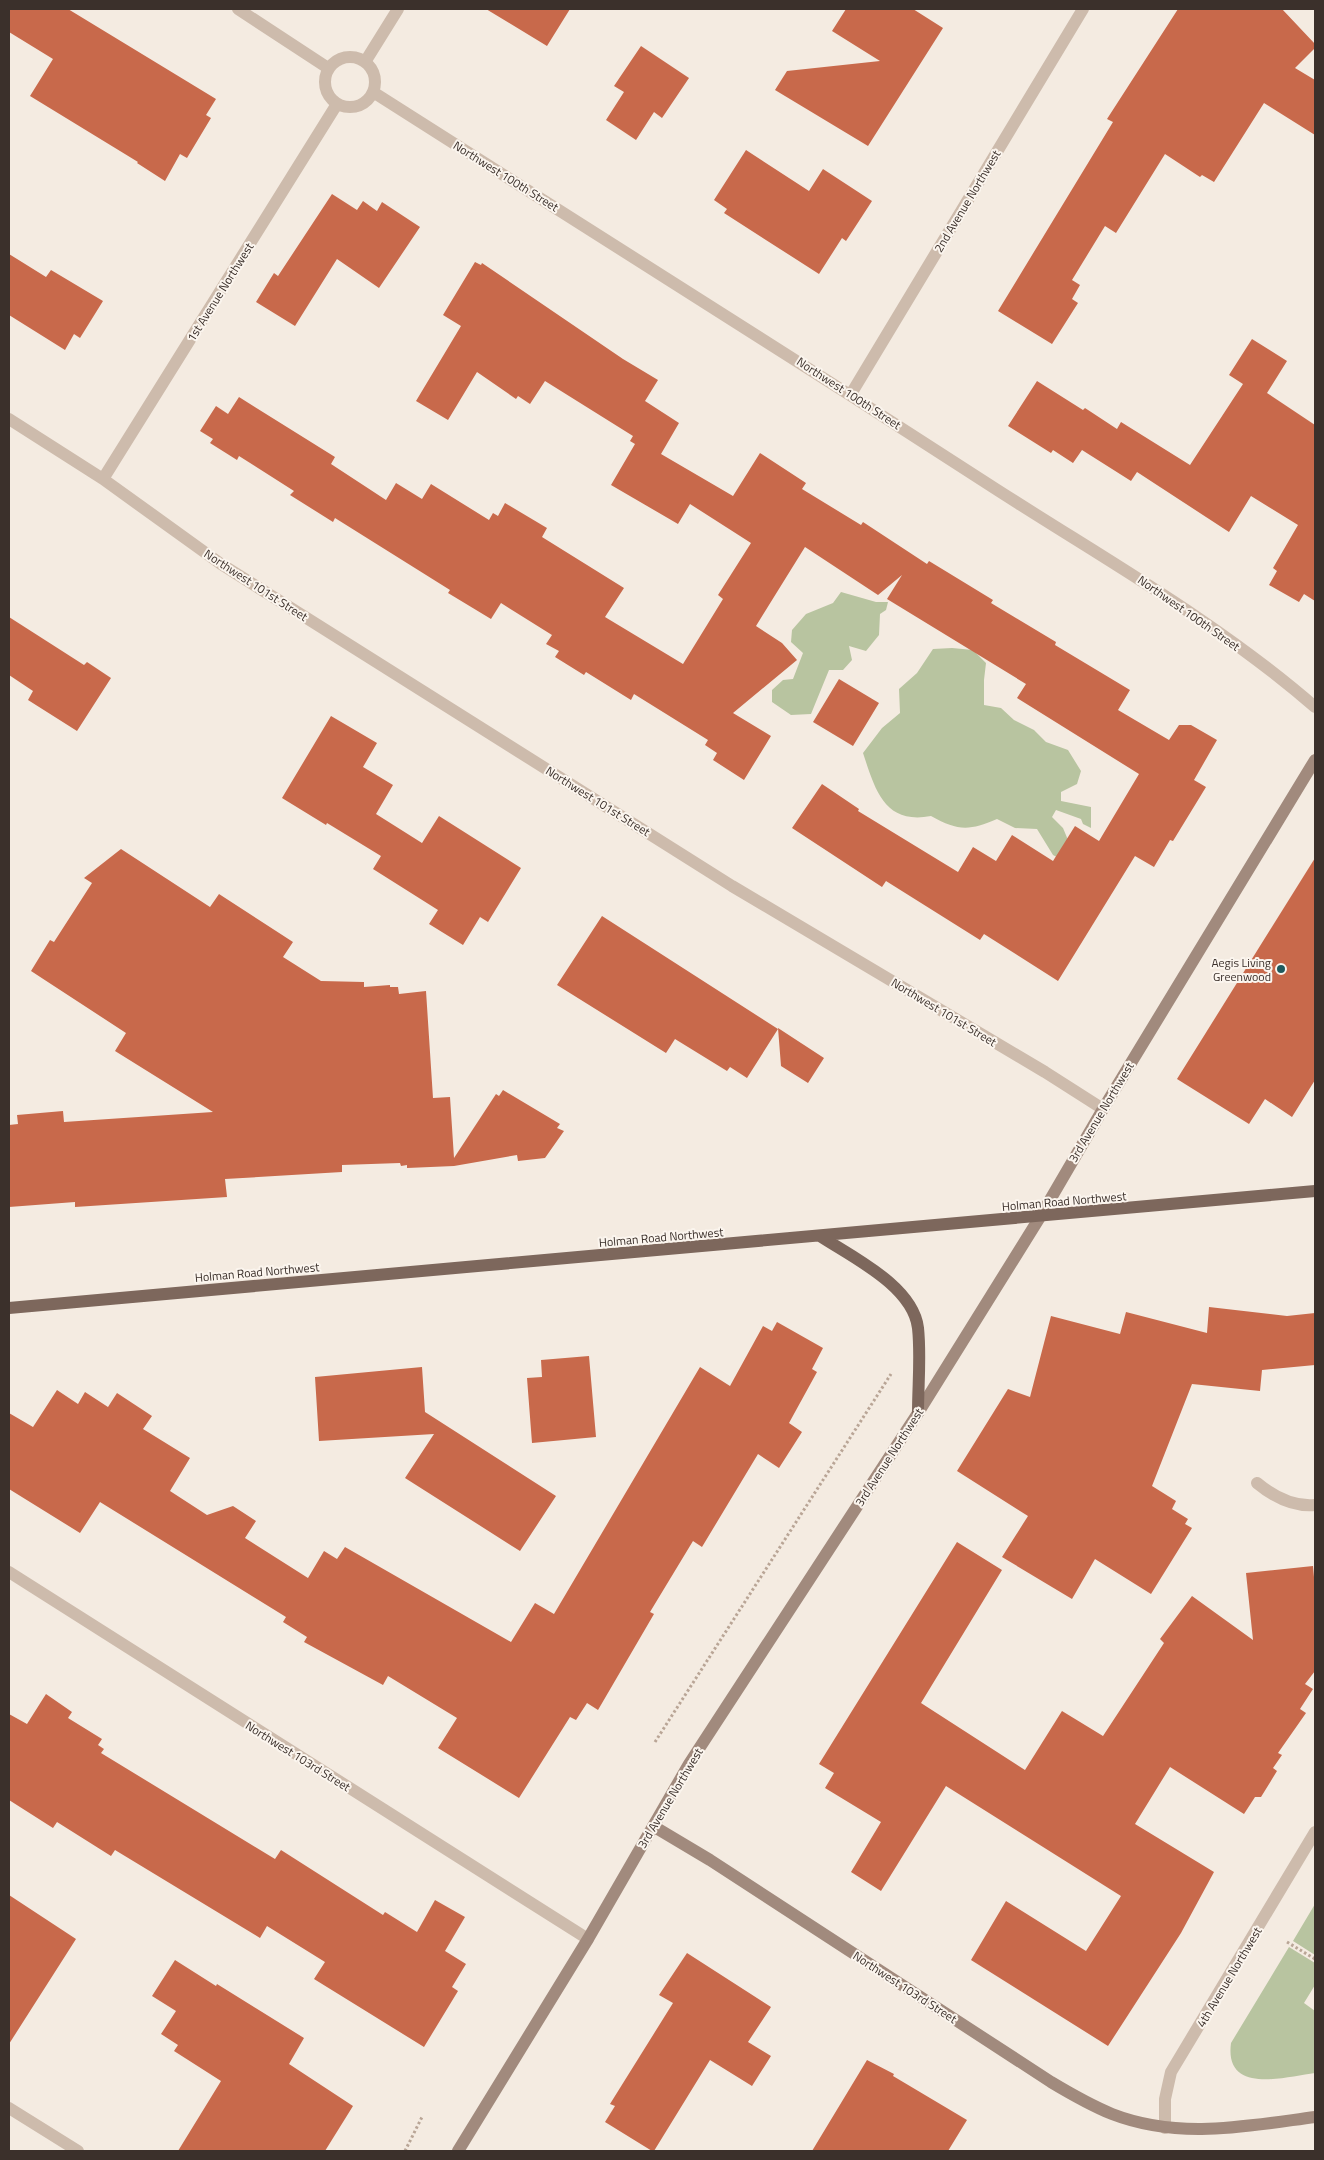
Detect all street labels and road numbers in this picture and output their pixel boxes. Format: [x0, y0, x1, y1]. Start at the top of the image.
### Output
street label: Northwest 100th Street [450, 136, 563, 217]
street label: 2nd Avenue Northwest [929, 146, 1006, 256]
street label: 1st Avenue Northwest [182, 238, 259, 345]
street label: Northwest 100th Street [793, 352, 906, 434]
street label: Northwest 101st Street [200, 544, 312, 626]
street label: Northwest 100th Street [1134, 570, 1245, 656]
street label: Northwest 101st Street [542, 761, 655, 841]
street label: Northwest 101st Street [888, 973, 1001, 1052]
street label: 3rd Avenue Northwest [1064, 1058, 1139, 1166]
street label: Holman Road Northwest [1001, 1186, 1128, 1216]
street label: Holman Road Northwest [598, 1222, 725, 1252]
street label: Holman Road Northwest [194, 1257, 321, 1287]
street label: 3rd Avenue Northwest [850, 1403, 928, 1510]
street label: Northwest 103rd Street [242, 1716, 355, 1796]
street label: 3rd Avenue Northwest [633, 1744, 708, 1852]
street label: 4th Avenue Northwest [1191, 1922, 1267, 2031]
street label: Northwest 103rd Street [849, 1946, 961, 2028]

